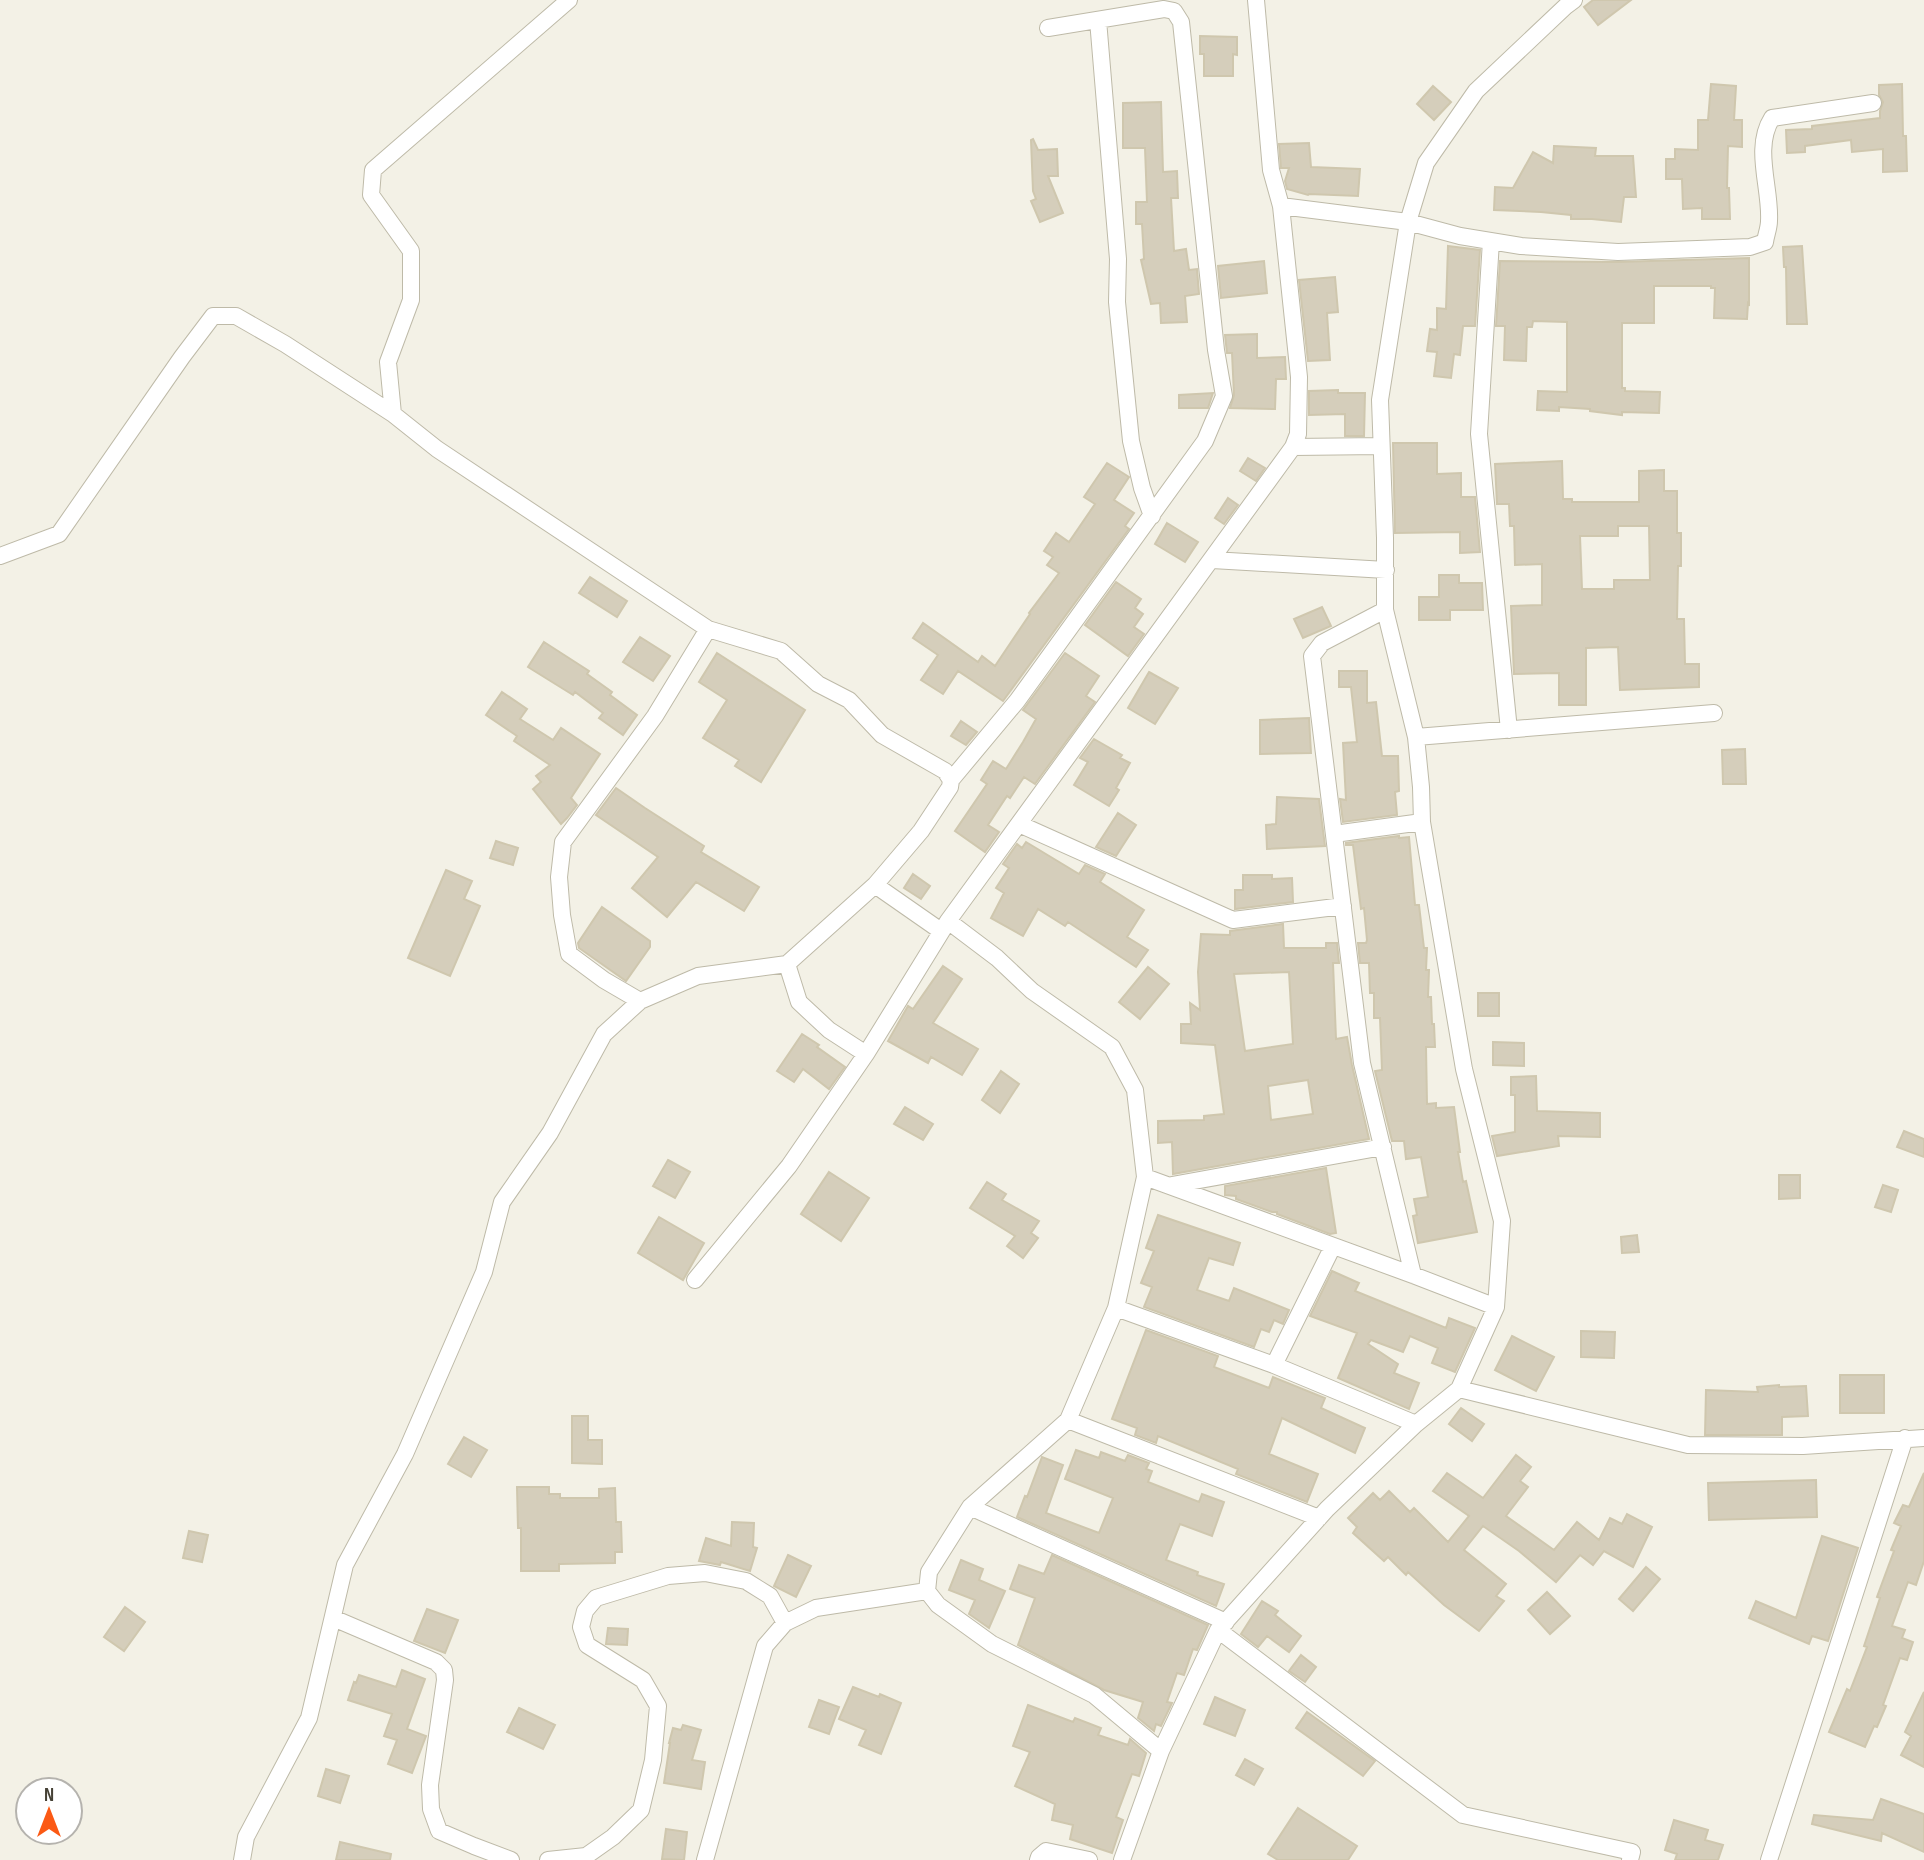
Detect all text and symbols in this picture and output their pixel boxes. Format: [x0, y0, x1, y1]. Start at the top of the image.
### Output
north arrow [14, 1776, 84, 1846]
text: N [44, 1784, 54, 1807]

